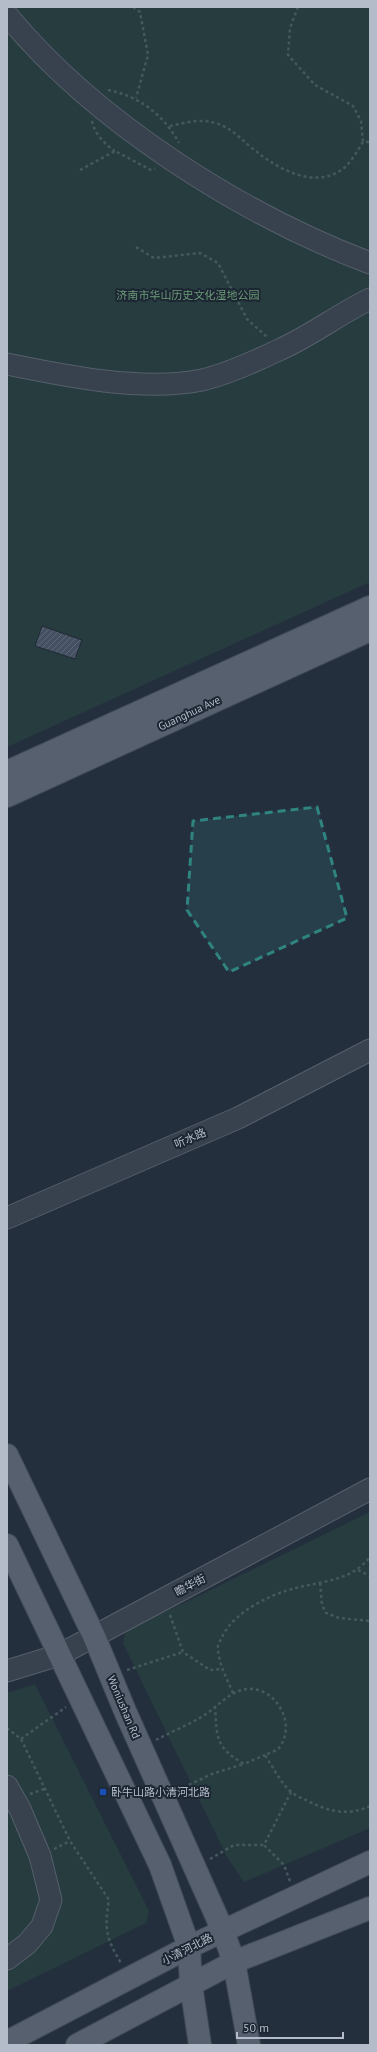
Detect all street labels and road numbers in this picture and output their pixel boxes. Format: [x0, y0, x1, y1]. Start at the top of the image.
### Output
street label: Guanghua Ave [156, 692, 223, 733]
street label: 听水路 [172, 1125, 208, 1151]
street label: 瞻华街 [172, 1571, 208, 1599]
street label: Woniushan Rd [104, 1673, 144, 1741]
street label: 小清河北路 [159, 1930, 215, 1968]

